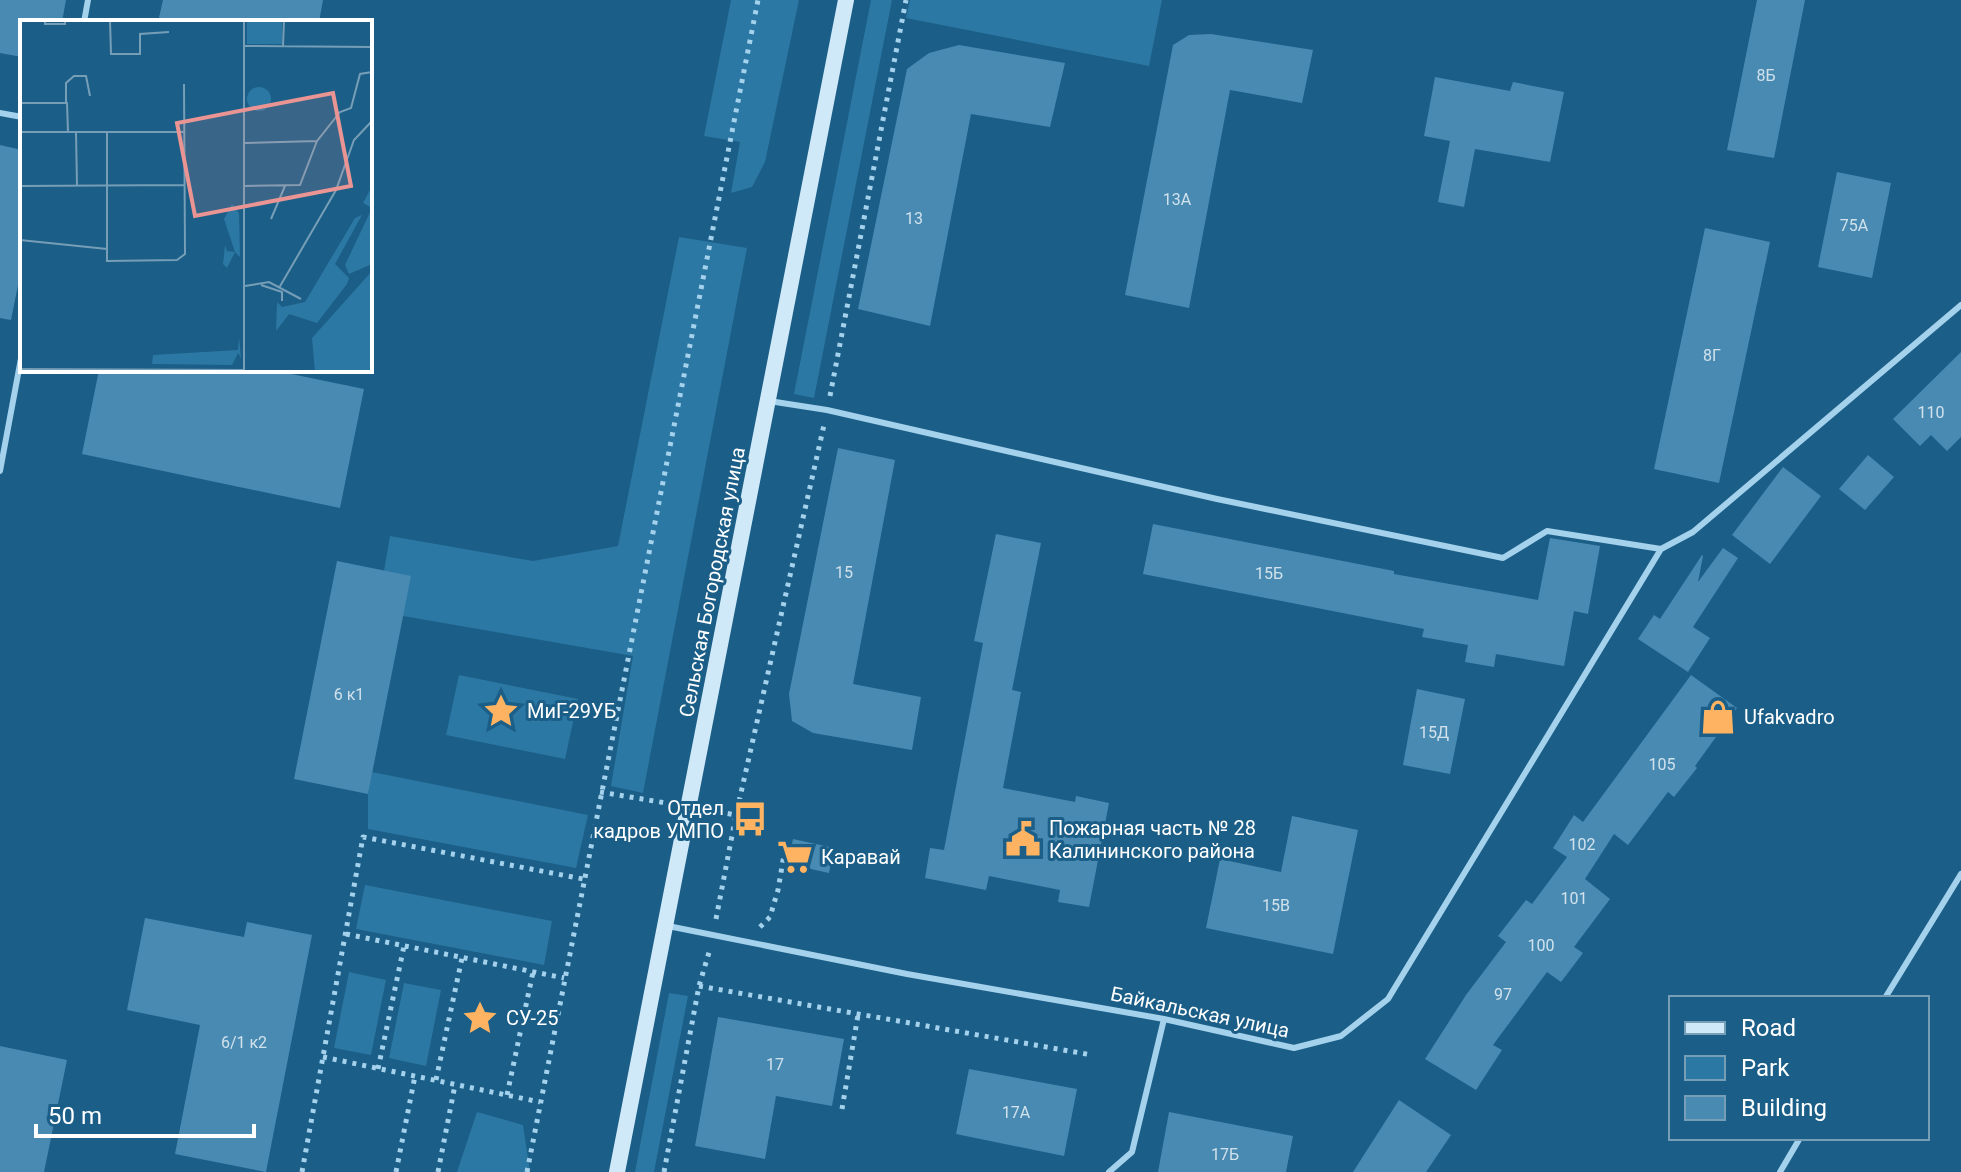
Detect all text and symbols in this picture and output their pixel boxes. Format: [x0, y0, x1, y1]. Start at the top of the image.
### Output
inset map [20, 20, 372, 372]
house number: 8Б [1756, 66, 1776, 85]
house number: 13А [1163, 190, 1192, 209]
house number: 13 [905, 209, 923, 228]
house number: 75А [1840, 216, 1869, 235]
house number: 8Г [1703, 346, 1721, 365]
house number: 110 [1918, 403, 1944, 422]
street label: Сельская Богородская улица [674, 445, 750, 719]
house number: 15 [835, 563, 853, 582]
house number: 15Б [1255, 564, 1283, 583]
house number: 6 к1 [334, 685, 364, 704]
place icon: МиГ-29УБ [482, 692, 520, 730]
shop icon: Ufakvadro [1699, 698, 1737, 736]
place label: МиГ-29УБ [527, 699, 616, 723]
place label: Ufakvadro [1744, 705, 1835, 729]
house number: 15Д [1419, 723, 1449, 742]
house number: 105 [1649, 755, 1675, 774]
place label: Отдел кадров УМПО [593, 796, 724, 843]
bus stop icon: Отдел кадров УМПО [731, 800, 769, 838]
place label: Пожарная часть № 28 Калининского района [1049, 816, 1256, 863]
public building icon: Пожарная часть № 28 Калининского района [1004, 820, 1042, 858]
house number: 102 [1569, 835, 1595, 854]
supermarket icon: Каравай [776, 838, 814, 876]
place label: Каравай [821, 845, 901, 869]
house number: 101 [1561, 889, 1587, 908]
house number: 15В [1262, 896, 1290, 915]
house number: 100 [1528, 936, 1554, 955]
street label: Байкальская улица [1108, 981, 1292, 1043]
house number: 97 [1494, 985, 1512, 1004]
legend [1669, 996, 1929, 1140]
place icon: СУ-25 [461, 999, 499, 1037]
place label: СУ-25 [506, 1006, 558, 1030]
text: Road [1741, 1014, 1796, 1042]
house number: 6/1 к2 [221, 1033, 267, 1052]
text: Park [1741, 1054, 1790, 1082]
house number: 17 [766, 1055, 784, 1074]
scale bar [36, 1088, 254, 1138]
text: Building [1741, 1094, 1827, 1122]
text: 50 m [48, 1102, 102, 1130]
house number: 17А [1002, 1103, 1031, 1122]
house number: 17Б [1211, 1145, 1239, 1164]

